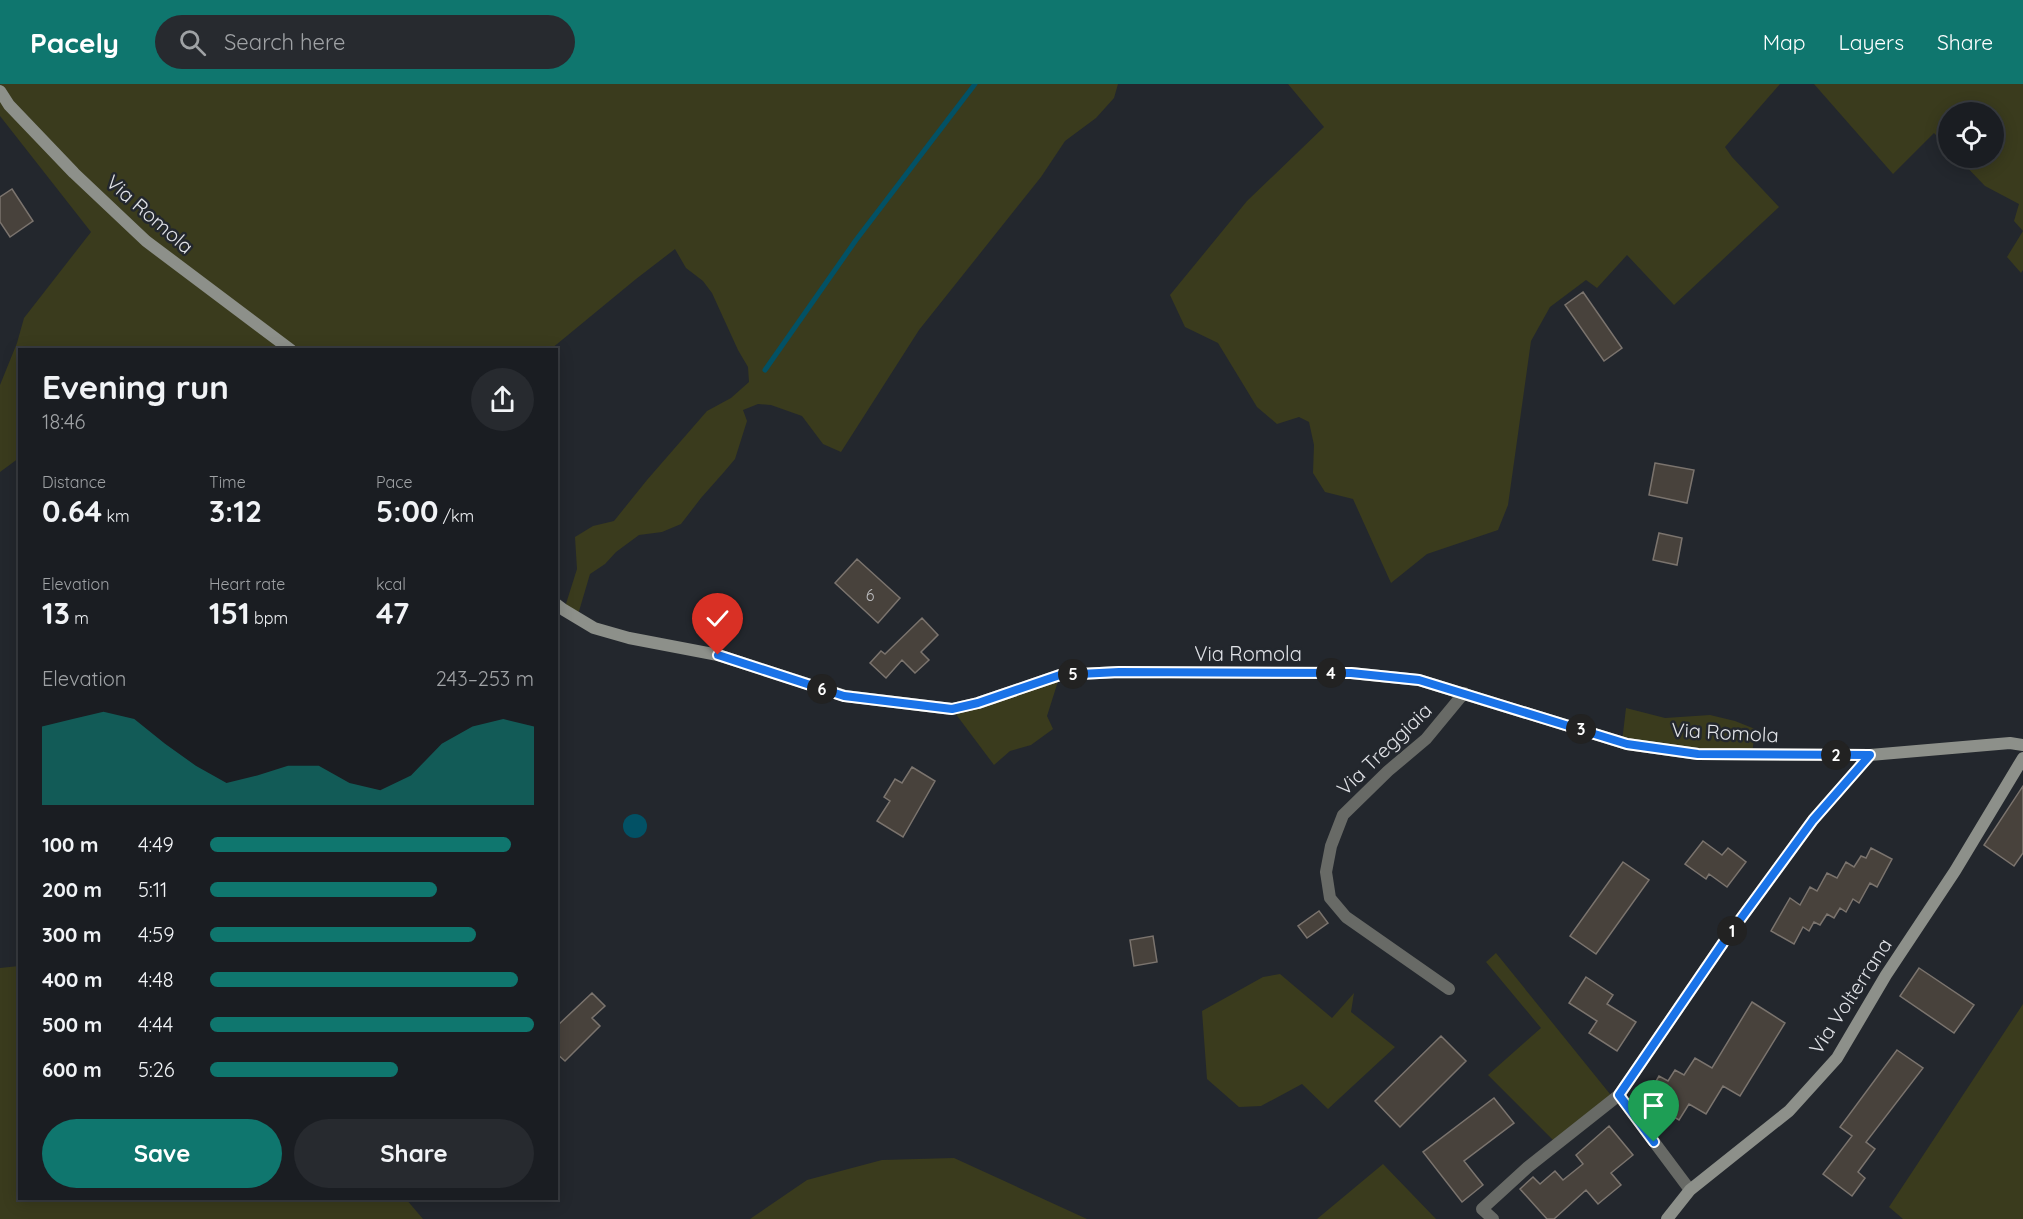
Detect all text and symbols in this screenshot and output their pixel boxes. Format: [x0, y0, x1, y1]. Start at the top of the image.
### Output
search box [155, 15, 575, 69]
text: Pacely [30, 25, 119, 60]
icon: search [176, 26, 209, 59]
text: Search here [224, 28, 345, 56]
text: Map [1763, 29, 1806, 55]
text: Layers [1839, 29, 1904, 55]
text: Share [1937, 29, 1993, 55]
map controls [1938, 102, 2004, 168]
button: locate [1938, 102, 2004, 168]
street label: Via Romola [101, 169, 199, 259]
text: Evening run [42, 366, 229, 407]
button: share [471, 368, 534, 431]
text: 18:46 [42, 409, 85, 434]
text: Distance [42, 472, 106, 492]
text: Time [209, 472, 246, 492]
text: Pace [376, 472, 412, 492]
text: 0.64 [42, 492, 102, 530]
text: 3:12 [209, 492, 262, 530]
text: 5:00 [376, 492, 438, 530]
text: km [102, 506, 130, 526]
text: /km [438, 506, 474, 526]
text: Elevation [42, 574, 109, 594]
text: Heart rate [209, 574, 285, 594]
text: kcal [376, 574, 406, 594]
house number: 6 [866, 585, 875, 605]
pin [692, 593, 743, 655]
text: 13 [42, 594, 70, 632]
text: 151 [209, 594, 250, 632]
text: 47 [376, 594, 409, 632]
icon: check [701, 602, 734, 635]
text: m [70, 608, 89, 628]
text: bpm [250, 608, 288, 628]
street label: Via Romola [1194, 641, 1302, 666]
pin: 4 [1316, 658, 1346, 688]
pin: 5 [1058, 659, 1088, 689]
text: 4 [1326, 663, 1336, 683]
text: 5 [1068, 664, 1078, 684]
text: Elevation [42, 666, 126, 691]
text: 243–253 m [436, 666, 534, 691]
pin: 6 [807, 674, 837, 704]
text: 6 [818, 679, 826, 699]
street label: Via Treggiaia [1331, 698, 1437, 800]
pin: 3 [1566, 714, 1596, 744]
street label: Via Romola [1671, 717, 1779, 747]
text: 3 [1577, 719, 1585, 739]
pin: 2 [1821, 740, 1851, 770]
text: 2 [1831, 745, 1841, 765]
text: 100 m [42, 832, 98, 857]
text: 4:49 [138, 832, 174, 857]
text: 200 m [42, 877, 102, 902]
text: 5:11 [138, 877, 167, 902]
pin: 1 [1717, 916, 1747, 946]
text: 1 [1729, 921, 1735, 941]
text: 300 m [42, 922, 101, 947]
text: 4:59 [138, 922, 174, 947]
street label: Via Volterrana [1803, 933, 1897, 1059]
text: 400 m [42, 967, 102, 992]
text: 4:48 [138, 967, 174, 992]
text: 500 m [42, 1012, 102, 1037]
text: 4:44 [138, 1012, 173, 1037]
text: 600 m [42, 1057, 102, 1082]
text: 5:26 [138, 1057, 174, 1082]
pin [1628, 1080, 1679, 1142]
icon: arrive [1637, 1089, 1670, 1122]
button: Save [42, 1119, 282, 1188]
button: Share [294, 1119, 534, 1188]

